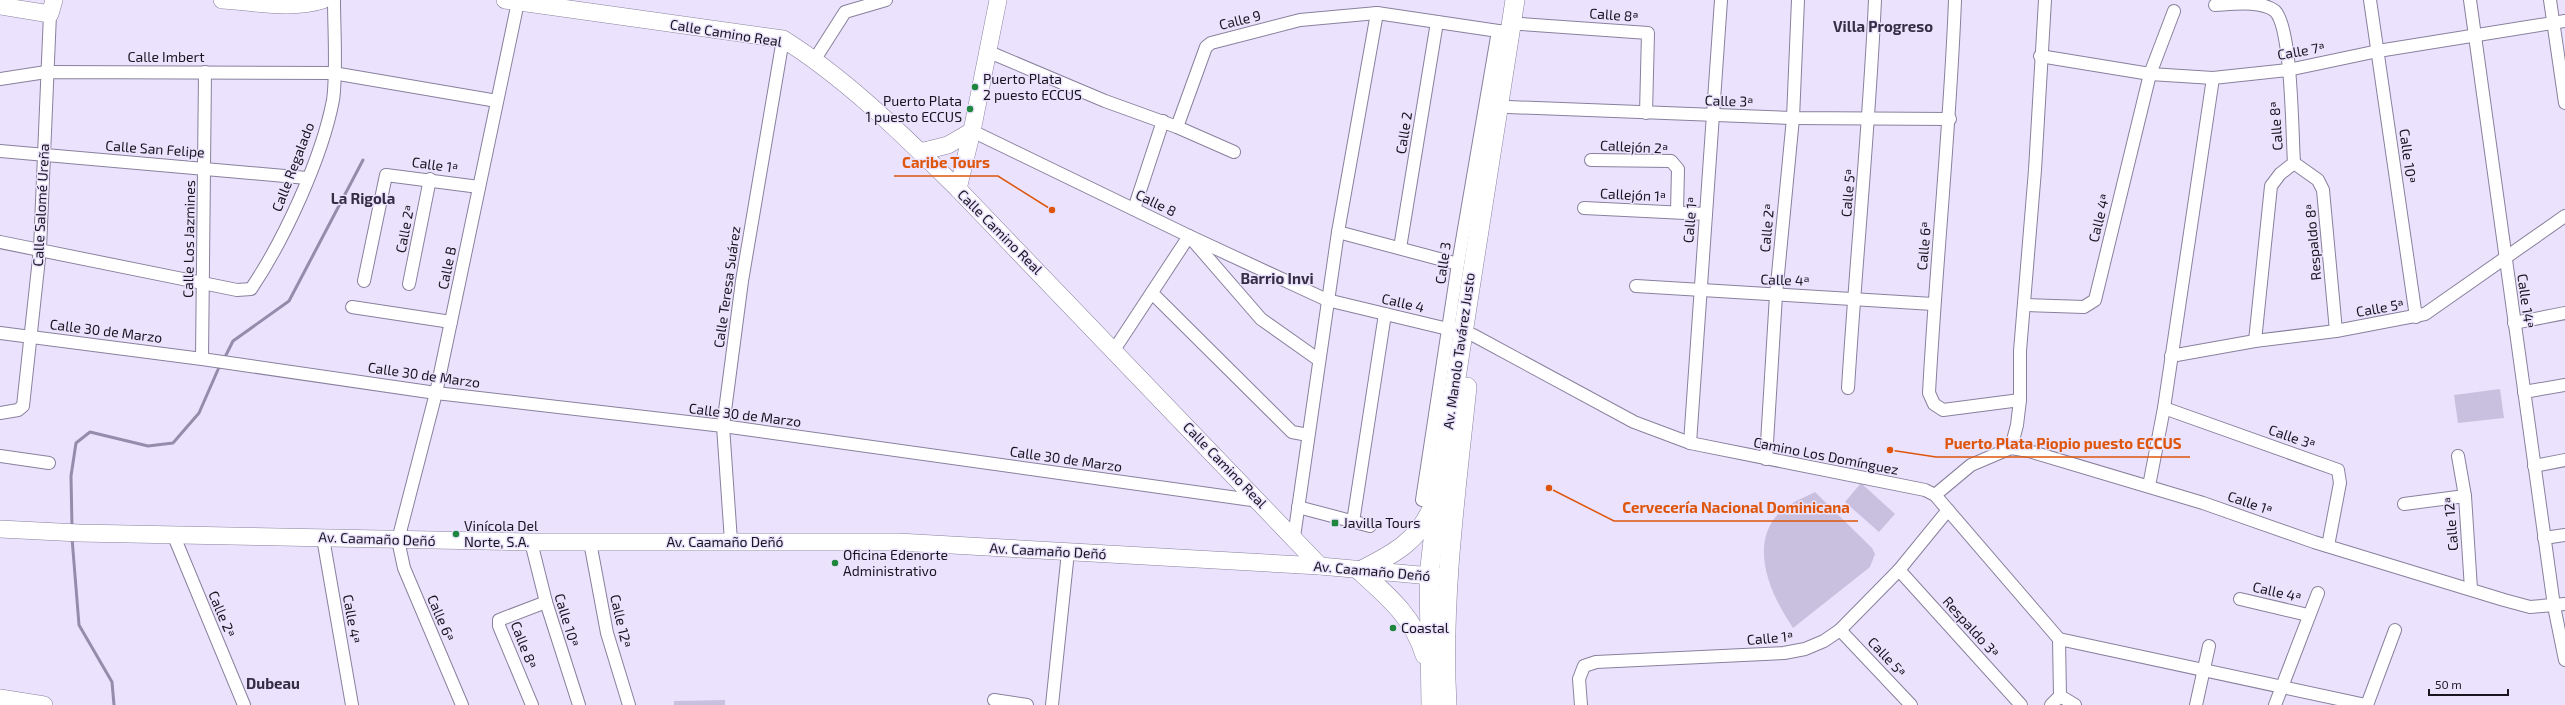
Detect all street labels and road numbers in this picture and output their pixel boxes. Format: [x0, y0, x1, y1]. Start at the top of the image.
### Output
street label: Calle 8ª [1589, 4, 1639, 25]
street label: Calle 9 [1217, 6, 1263, 33]
street label: Calle Camino Real [669, 15, 784, 50]
street label: Calle 7ª [2276, 38, 2326, 63]
street label: Calle Imbert [128, 48, 205, 65]
street label: Calle 3ª [1704, 91, 1754, 110]
street label: Calle 8ª [2265, 101, 2286, 151]
street label: Calle 2 [1392, 110, 1415, 155]
street label: Calle Regalado [268, 120, 317, 214]
street label: Calle 10ª [2396, 128, 2421, 184]
street label: Callejón 2ª [1600, 136, 1669, 157]
street label: Calle San Felipe [105, 137, 205, 160]
street label: Calle Salomé Ureña [29, 143, 52, 267]
street label: Calle 1ª [411, 153, 459, 176]
street label: Calle 5ª [1837, 168, 1858, 218]
street label: Calle Los Jazmines [179, 180, 198, 298]
street label: Callejón 1ª [1600, 184, 1666, 205]
street label: Calle 8 [1133, 185, 1179, 220]
street label: Calle Camino Real [954, 186, 1047, 278]
street label: Calle 4ª [2084, 192, 2113, 244]
street label: Calle 1ª [1679, 196, 1700, 244]
street label: Calle 2ª [392, 203, 417, 254]
street label: Calle 2ª [1756, 203, 1777, 253]
street label: Respaldo 8ª [2301, 203, 2324, 281]
street label: Calle 6ª [1913, 221, 1934, 271]
street label: Calle Teresa Suárez [710, 225, 743, 349]
street label: Calle 3 [1431, 241, 1454, 285]
street label: Calle B [434, 245, 459, 291]
street label: Calle 4ª [1760, 270, 1810, 289]
street label: Av. Manolo Tavárez Justo [1439, 271, 1478, 430]
street label: Calle 14ª [2514, 273, 2539, 329]
street label: Calle 4 [1380, 289, 1426, 316]
street label: Calle 5ª [2355, 295, 2405, 320]
street label: Calle 30 de Marzo [49, 315, 163, 346]
street label: Calle 30 de Marzo [367, 358, 481, 391]
street label: Calle 30 de Marzo [688, 399, 802, 430]
street label: Calle Camino Real [1180, 418, 1271, 512]
street label: Calle 3ª [2266, 421, 2318, 452]
street label: Camino Los Domínguez [1752, 433, 1900, 478]
street label: Calle 30 de Marzo [1009, 442, 1123, 475]
street label: Calle 1ª [2225, 487, 2275, 518]
street label: Calle 12ª [2440, 496, 2461, 552]
street label: Av. Caamaño Deñó [318, 528, 436, 549]
street label: Av. Caamaño Deñó [666, 533, 784, 550]
street label: Av. Caamaño Deñó [989, 539, 1107, 562]
street label: Av. Caamaño Deñó [1313, 557, 1431, 584]
street label: Calle 4ª [2251, 578, 2303, 605]
street label: Calle 2ª [205, 588, 240, 640]
street label: Calle 10ª [551, 591, 584, 649]
street label: Calle 6ª [424, 592, 459, 644]
street label: Calle 4ª [340, 593, 365, 645]
street label: Calle 12ª [607, 593, 636, 649]
street label: Respaldo 3ª [1940, 593, 2003, 661]
street label: Calle 8ª [508, 619, 541, 671]
street label: Calle 1ª [1746, 627, 1794, 648]
street label: Calle 5ª [1865, 633, 1910, 680]

